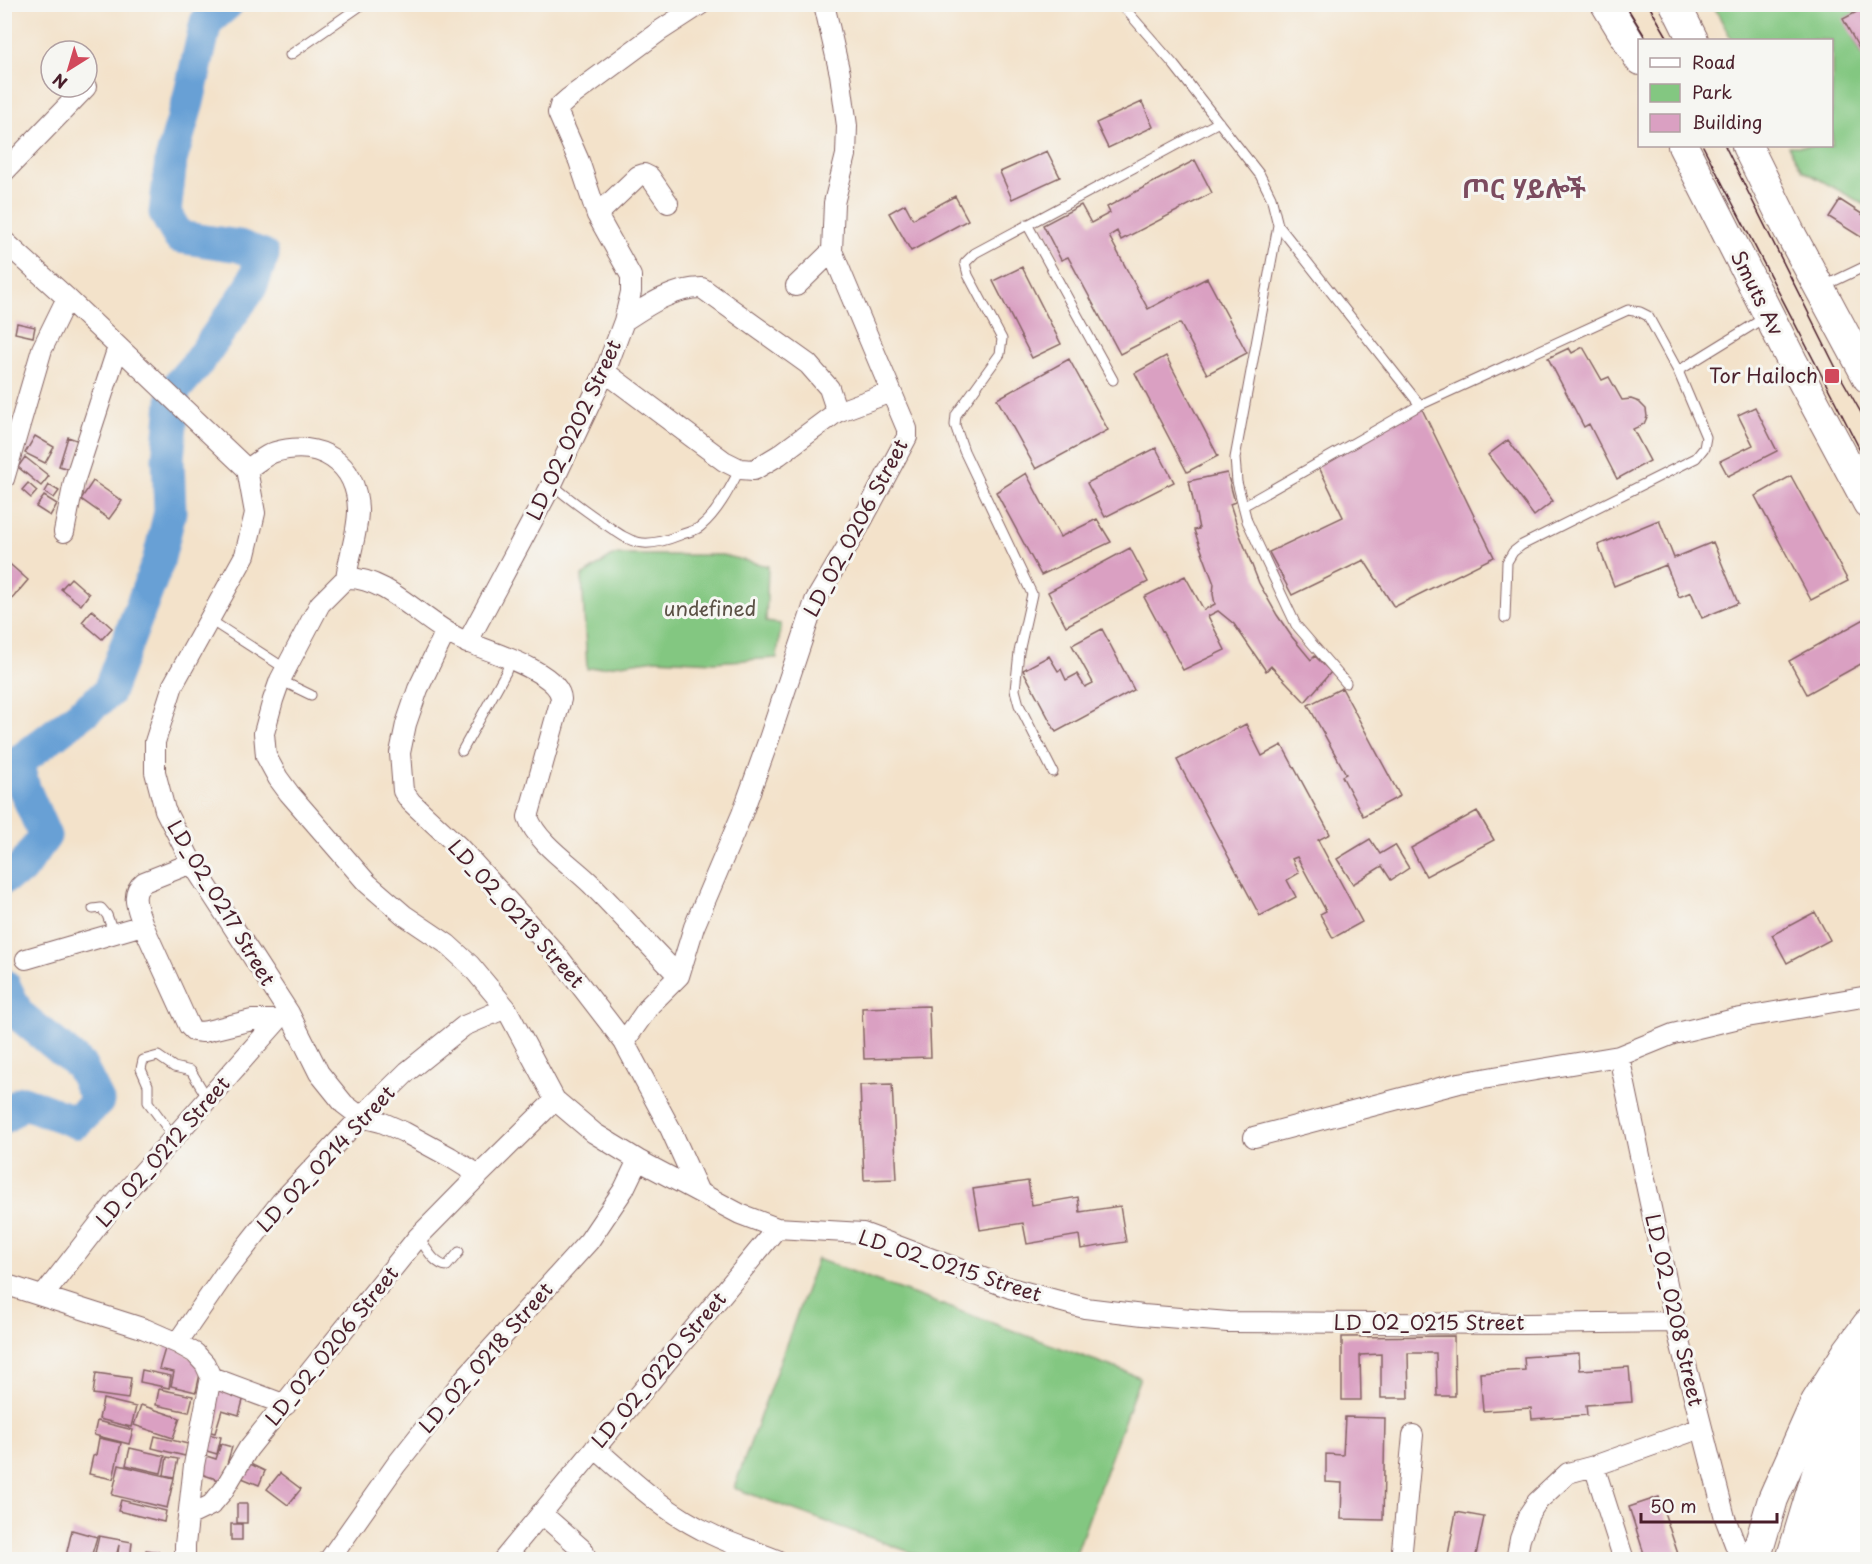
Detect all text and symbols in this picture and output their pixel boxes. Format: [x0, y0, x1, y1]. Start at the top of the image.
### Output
north arrow [39, 39, 99, 99]
legend [1638, 39, 1833, 147]
text: Road [1692, 48, 1736, 75]
text: N [47, 68, 72, 95]
text: Park [1692, 78, 1732, 105]
text: Building [1692, 108, 1762, 135]
district label: ጦር ሃይሎች [1462, 168, 1586, 207]
street label: Smuts Av [1724, 245, 1792, 341]
street label: LD_02_0202 Street [518, 334, 628, 525]
place label: Tor Hailoch [1709, 360, 1818, 390]
marker: Tor Hailoch [1823, 367, 1841, 385]
street label: LD_02_0206 Street [796, 433, 915, 622]
park label: undefined [664, 593, 756, 623]
street label: LD_02_0217 Street [160, 814, 283, 991]
street label: LD_02_0213 Street [442, 832, 592, 994]
street label: LD_02_0212 Street [88, 1069, 236, 1233]
street label: LD_02_0214 Street [249, 1078, 401, 1238]
street label: LD_02_0208 Street [1638, 1211, 1712, 1409]
street label: LD_02_0215 Street [855, 1221, 1046, 1309]
street label: LD_02_0206 Street [257, 1259, 405, 1432]
street label: LD_02_0218 Street [411, 1275, 559, 1439]
street label: LD_02_0220 Street [584, 1285, 733, 1454]
street label: LD_02_0215 Street [1334, 1307, 1524, 1337]
scale bar [1641, 1486, 1778, 1524]
text: 50 m [1650, 1492, 1697, 1519]

